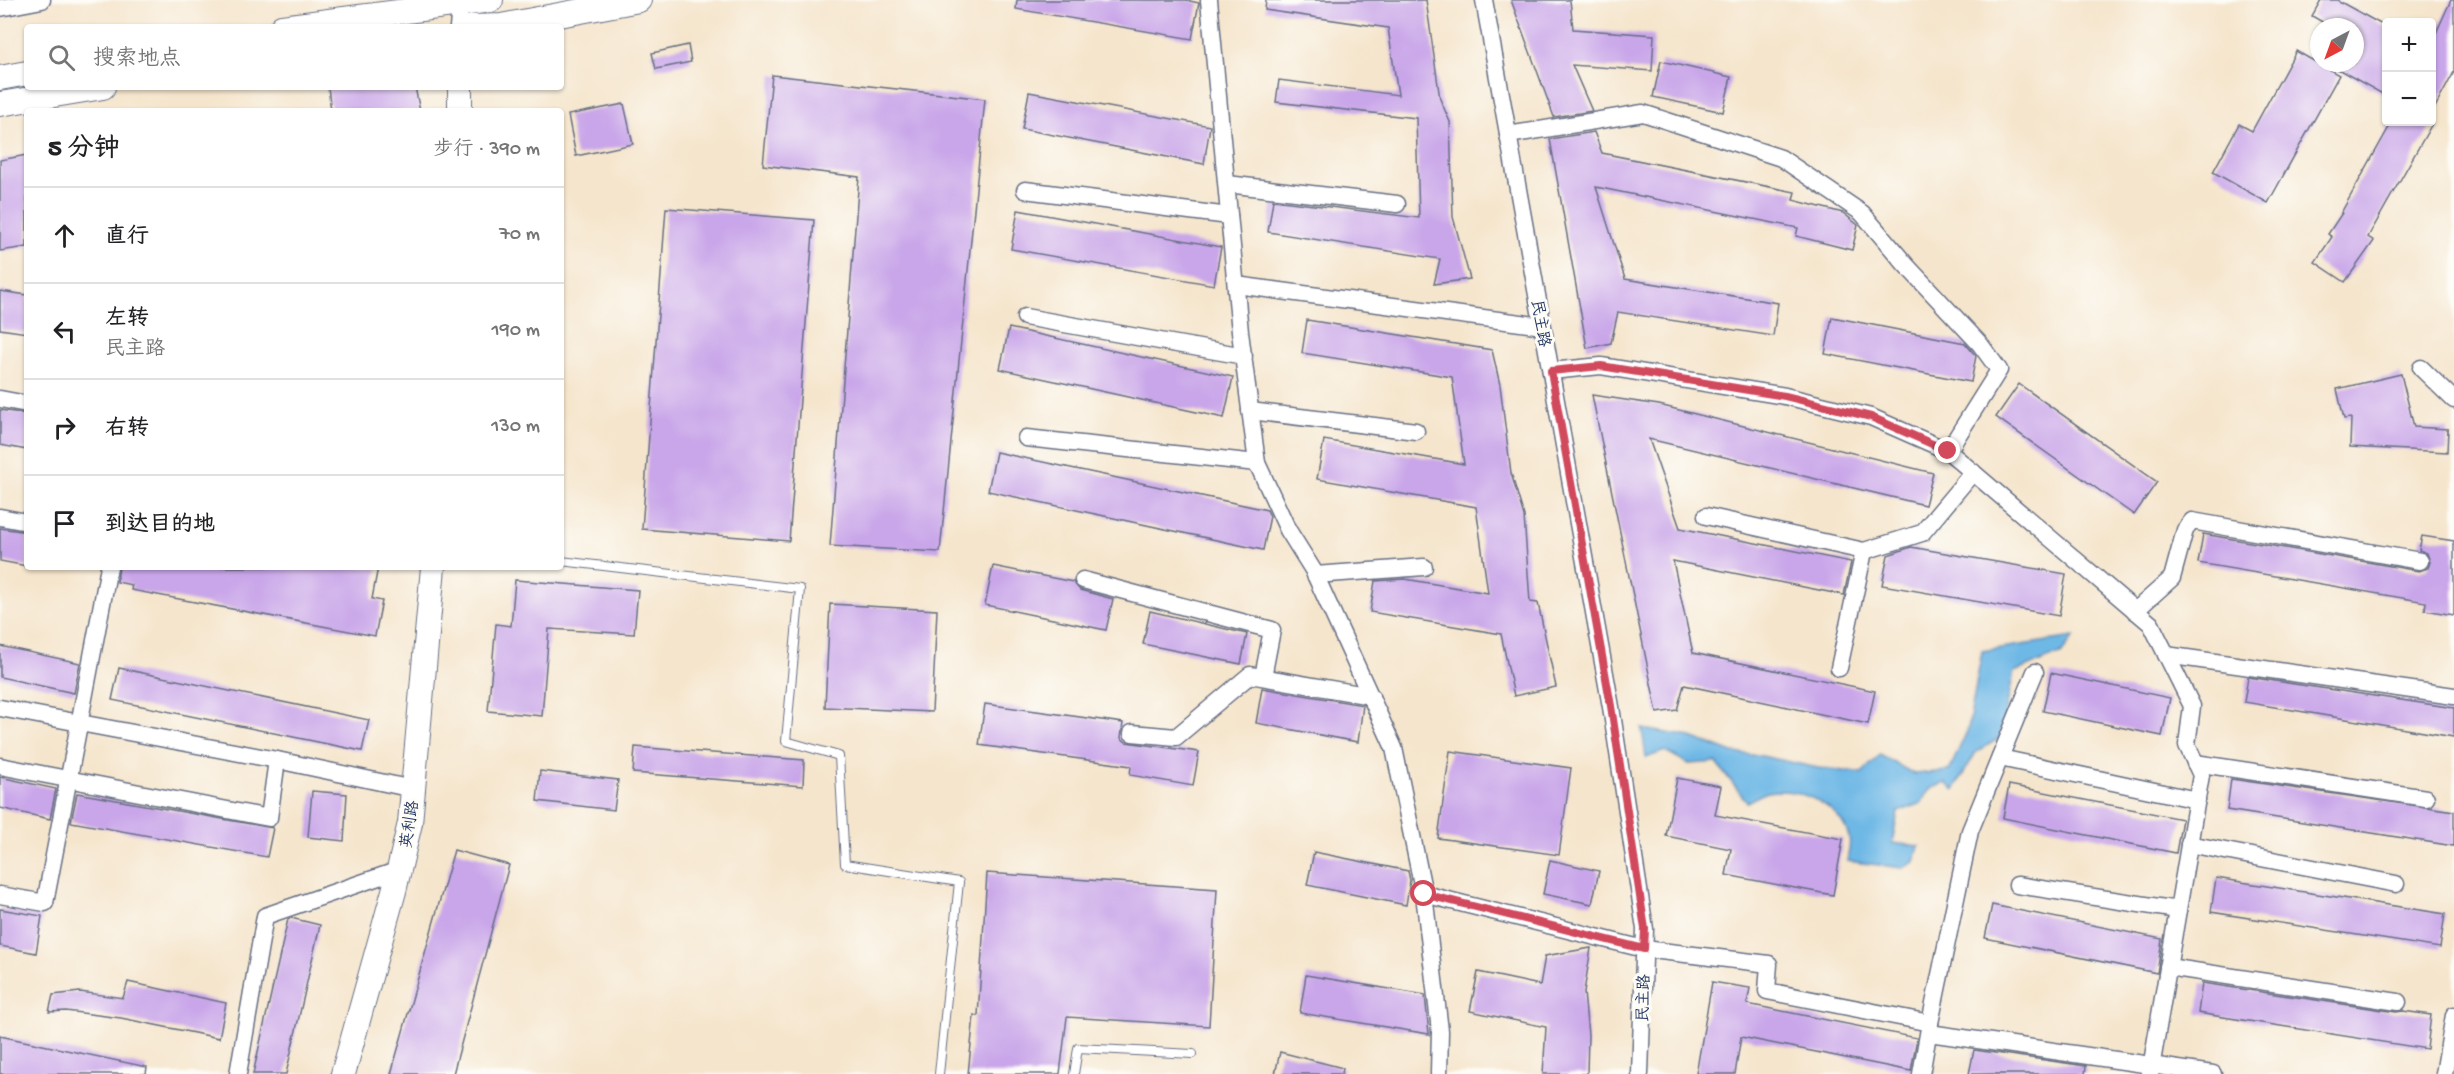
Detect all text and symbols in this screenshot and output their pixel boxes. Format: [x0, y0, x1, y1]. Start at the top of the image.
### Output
north arrow [2310, 18, 2364, 72]
map controls [2382, 18, 2436, 126]
button: + [2382, 18, 2436, 72]
search box [24, 24, 564, 90]
icon: search [45, 41, 78, 74]
text: 搜索地点 [93, 47, 181, 73]
button: − [2382, 72, 2436, 126]
text: 5 分钟 [48, 135, 120, 166]
text: 步行 · 390 m [434, 139, 540, 162]
icon: ahead [48, 219, 81, 252]
text: 70 m [499, 224, 540, 247]
text: 直行 [105, 225, 149, 251]
street label: 民主路 [1525, 298, 1554, 349]
text: 左转 [105, 307, 149, 333]
icon: left [48, 315, 81, 348]
text: 190 m [492, 320, 540, 343]
text: 民主路 [105, 339, 165, 362]
icon: right [48, 411, 81, 444]
text: 130 m [491, 416, 540, 439]
text: 右转 [105, 417, 149, 443]
route end [1934, 437, 1960, 463]
icon: arrive [48, 507, 81, 540]
text: 到达目的地 [105, 513, 215, 539]
street label: 英利路 [396, 799, 425, 850]
route start [1410, 880, 1436, 906]
street label: 民主路 [1633, 974, 1656, 1022]

